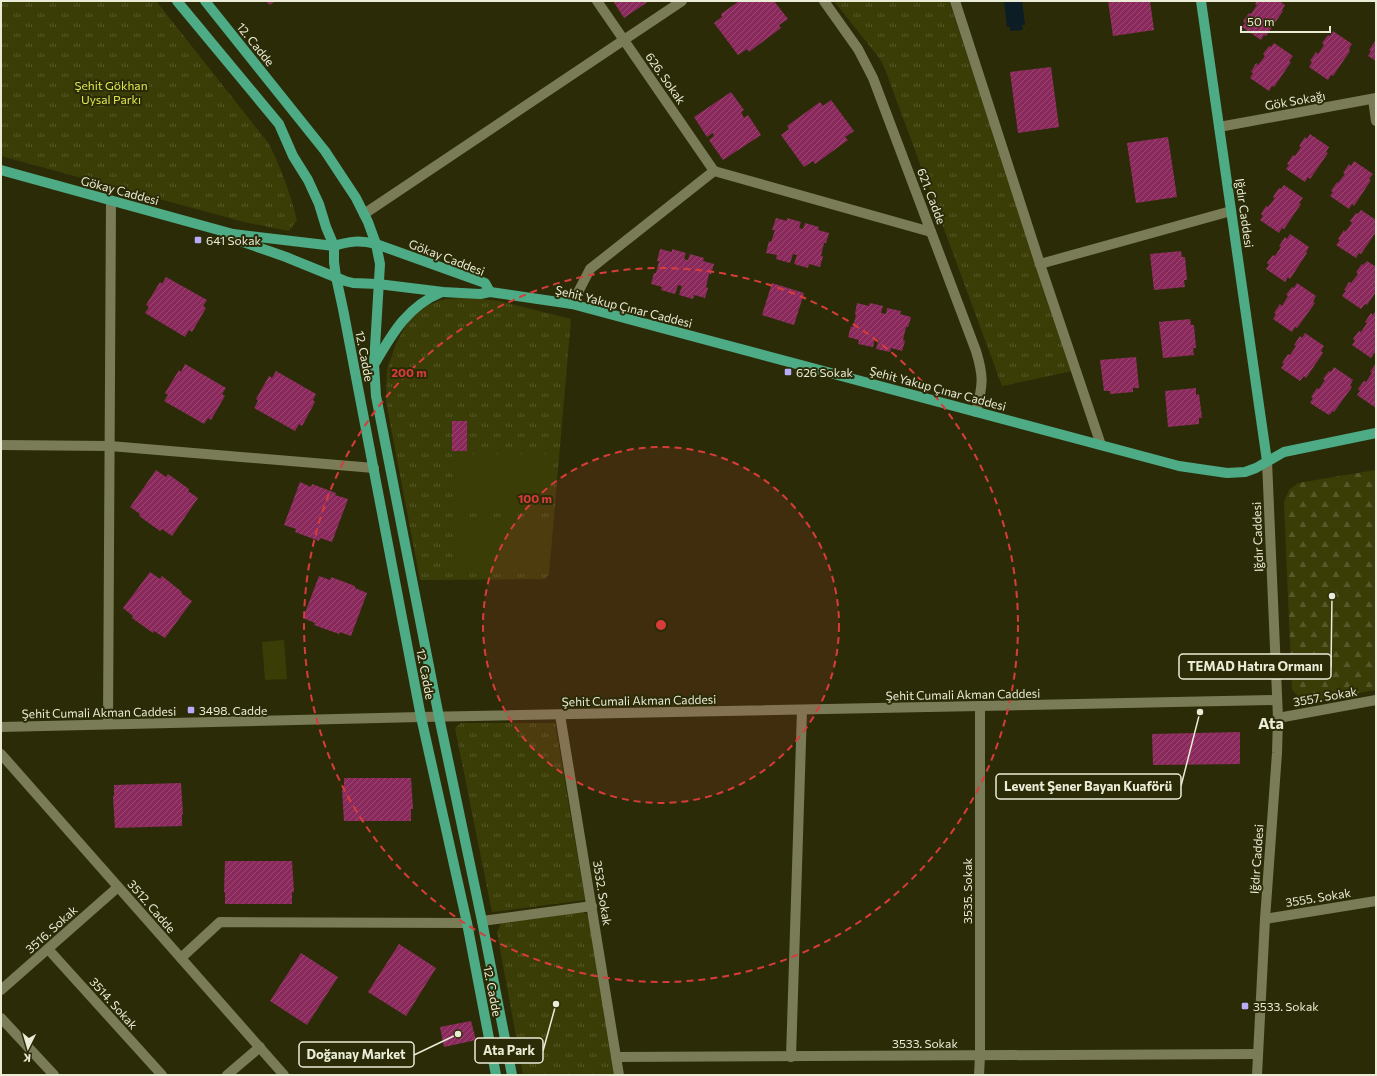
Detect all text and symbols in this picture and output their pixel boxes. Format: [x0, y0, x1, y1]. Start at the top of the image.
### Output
scale bar [1241, 8, 1330, 34]
text: 50 m [1247, 14, 1275, 28]
street label: 12. Cadde [234, 20, 278, 68]
street label: 626. Sokak [643, 50, 689, 107]
park label: Şehit Gökhan Uysal Parkı [74, 78, 148, 106]
street label: Gök Sokağı [1264, 88, 1326, 112]
street label: 621. Cadde [915, 166, 949, 226]
street label: Gökay Caddesi [79, 173, 161, 207]
street label: Iğdır Caddesi [1233, 177, 1257, 249]
place label: 641 Sokak [206, 233, 262, 247]
marker: 641 Sokak [193, 235, 203, 245]
street label: Gökay Caddesi [407, 236, 487, 278]
street label: Şehit Yakup Çınar Caddesi [554, 282, 694, 330]
street label: 12. Cadde [353, 329, 377, 383]
street label: Şehit Yakup Çınar Caddesi [868, 363, 1008, 413]
text: 200 m [391, 365, 427, 379]
place label: 626 Sokak [796, 365, 853, 379]
marker: 626 Sokak [783, 367, 793, 377]
text: 100 m [518, 491, 552, 505]
street label: Iğdır Caddesi [1249, 502, 1265, 572]
centre of rings [654, 618, 668, 632]
street label: 12. Cadde [414, 647, 438, 701]
callout: TEMAD Hatıra Ormanı [1179, 654, 1331, 679]
text: TEMAD Hatıra Ormanı [1187, 658, 1323, 674]
street label: 3557. Sokak [1292, 683, 1359, 709]
street label: Şehit Cumali Akman Caddesi [886, 686, 1040, 702]
street label: Şehit Cumali Akman Caddesi [562, 692, 716, 708]
place label: 3498. Cadde [199, 703, 267, 717]
street label: Şehit Cumali Akman Caddesi [22, 704, 176, 720]
marker: 3498. Cadde [186, 705, 196, 715]
district label: Ata [1258, 713, 1284, 732]
callout: Levent Şener Bayan Kuaförü [996, 774, 1181, 799]
text: Levent Şener Bayan Kuaförü [1004, 778, 1172, 794]
street label: Iğdır Caddesi [1247, 824, 1265, 894]
street label: 3535. Sokak [960, 858, 974, 924]
street label: 3532. Sokak [591, 859, 615, 927]
street label: 3512. Cadde [125, 877, 179, 935]
street label: 3555. Sokak [1284, 885, 1352, 909]
street label: 3516. Sokak [22, 902, 80, 956]
street label: 12. Cadde [481, 964, 505, 1018]
street label: 3514. Sokak [87, 974, 141, 1032]
place label: 3533. Sokak [1253, 999, 1319, 1013]
marker: 3533. Sokak [1240, 1001, 1250, 1011]
north arrow [8, 1028, 48, 1068]
street label: 3533. Sokak [892, 1036, 958, 1050]
callout: Ata Park [475, 1038, 543, 1063]
callout: Doğanay Market [299, 1042, 414, 1067]
text: Ata Park [483, 1042, 535, 1058]
text: Doğanay Market [306, 1046, 406, 1062]
text: K [22, 1052, 31, 1065]

